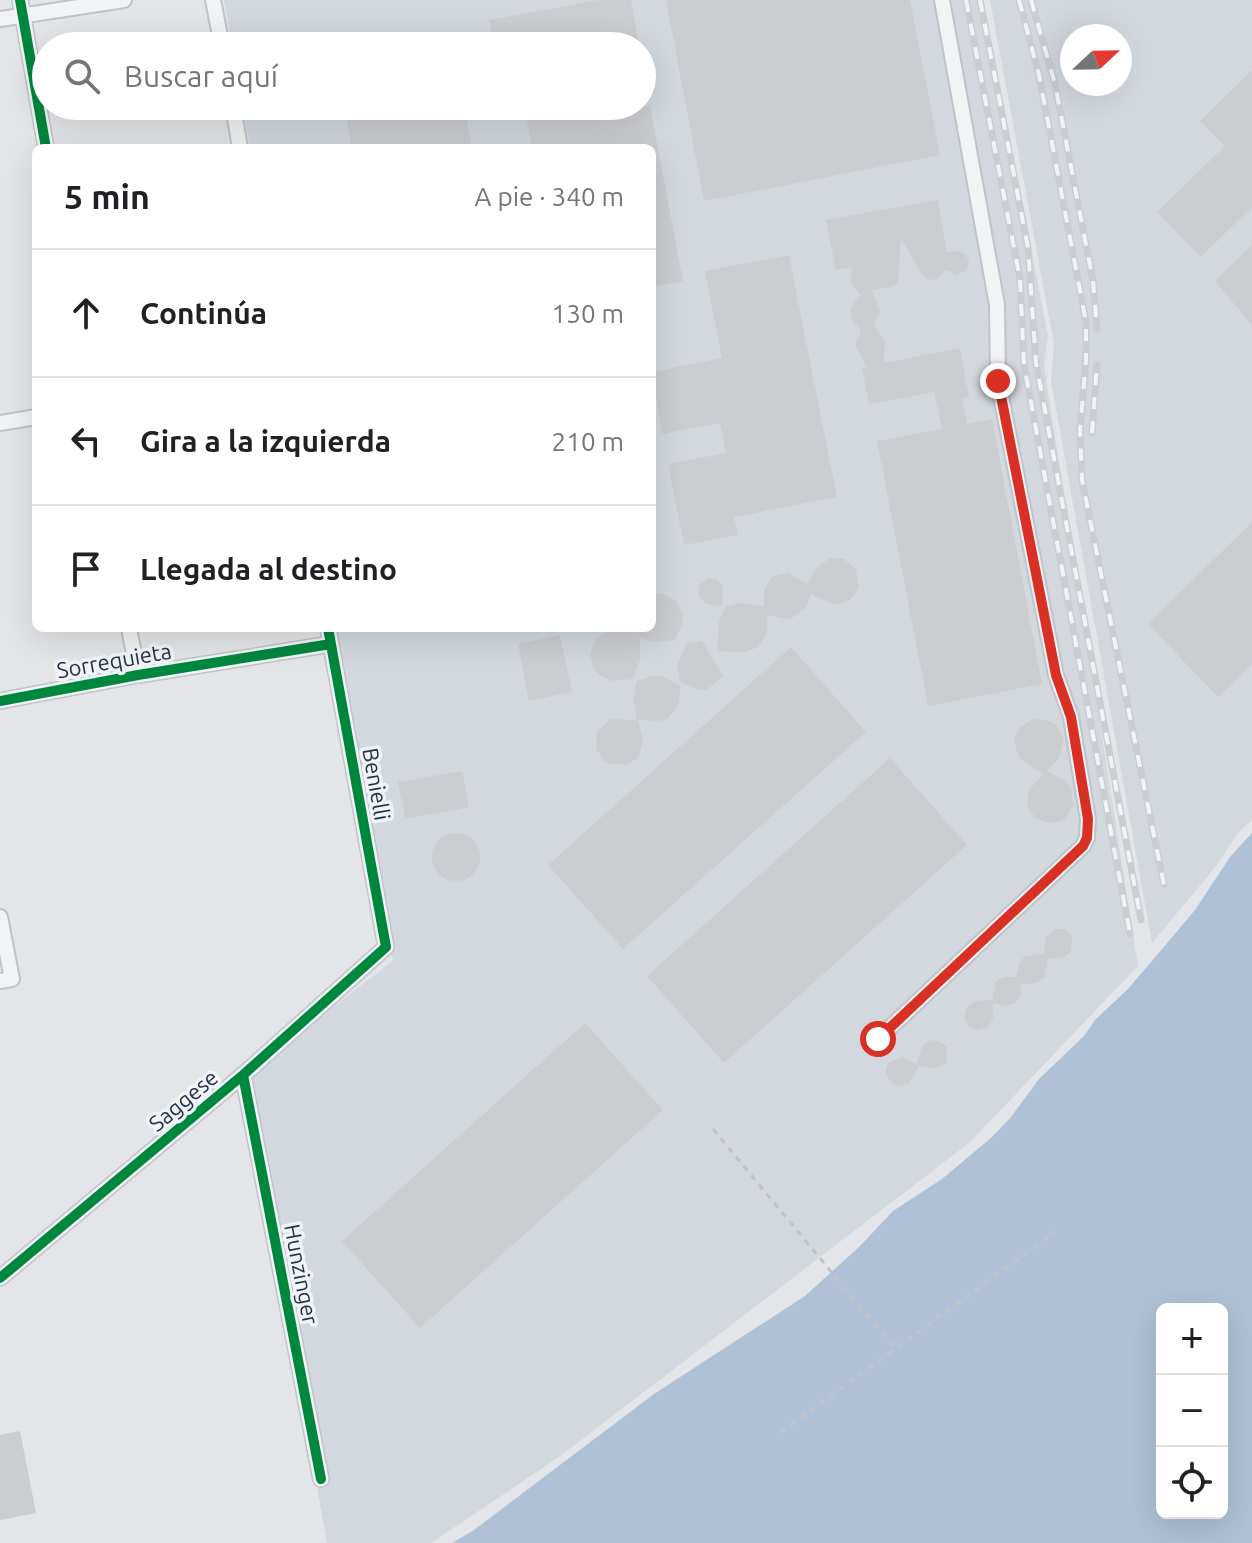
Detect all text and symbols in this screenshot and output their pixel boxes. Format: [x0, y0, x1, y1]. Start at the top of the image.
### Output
north arrow [1060, 24, 1132, 96]
search box [32, 32, 656, 120]
icon: search [60, 54, 104, 98]
text: Buscar aquí [124, 59, 278, 93]
text: 5 min [64, 177, 150, 215]
text: A pie · 340 m [475, 182, 624, 211]
icon: ahead [64, 291, 108, 335]
text: Continúa [140, 296, 267, 330]
text: 130 m [552, 299, 624, 328]
route end [980, 363, 1016, 399]
icon: left [64, 419, 108, 463]
text: Gira a la izquierda [140, 424, 391, 458]
text: 210 m [552, 427, 624, 456]
icon: arrive [64, 547, 108, 591]
text: Llegada al destino [140, 552, 397, 586]
street label: Sorrequieta [55, 638, 173, 682]
street label: Benielli [358, 746, 396, 822]
route start [860, 1021, 896, 1057]
street label: Saggese [144, 1064, 222, 1136]
street label: Hunzinger [280, 1222, 324, 1327]
map controls [1156, 1303, 1228, 1519]
button: + [1156, 1303, 1228, 1375]
button: − [1156, 1375, 1228, 1447]
button: locate [1156, 1447, 1228, 1519]

